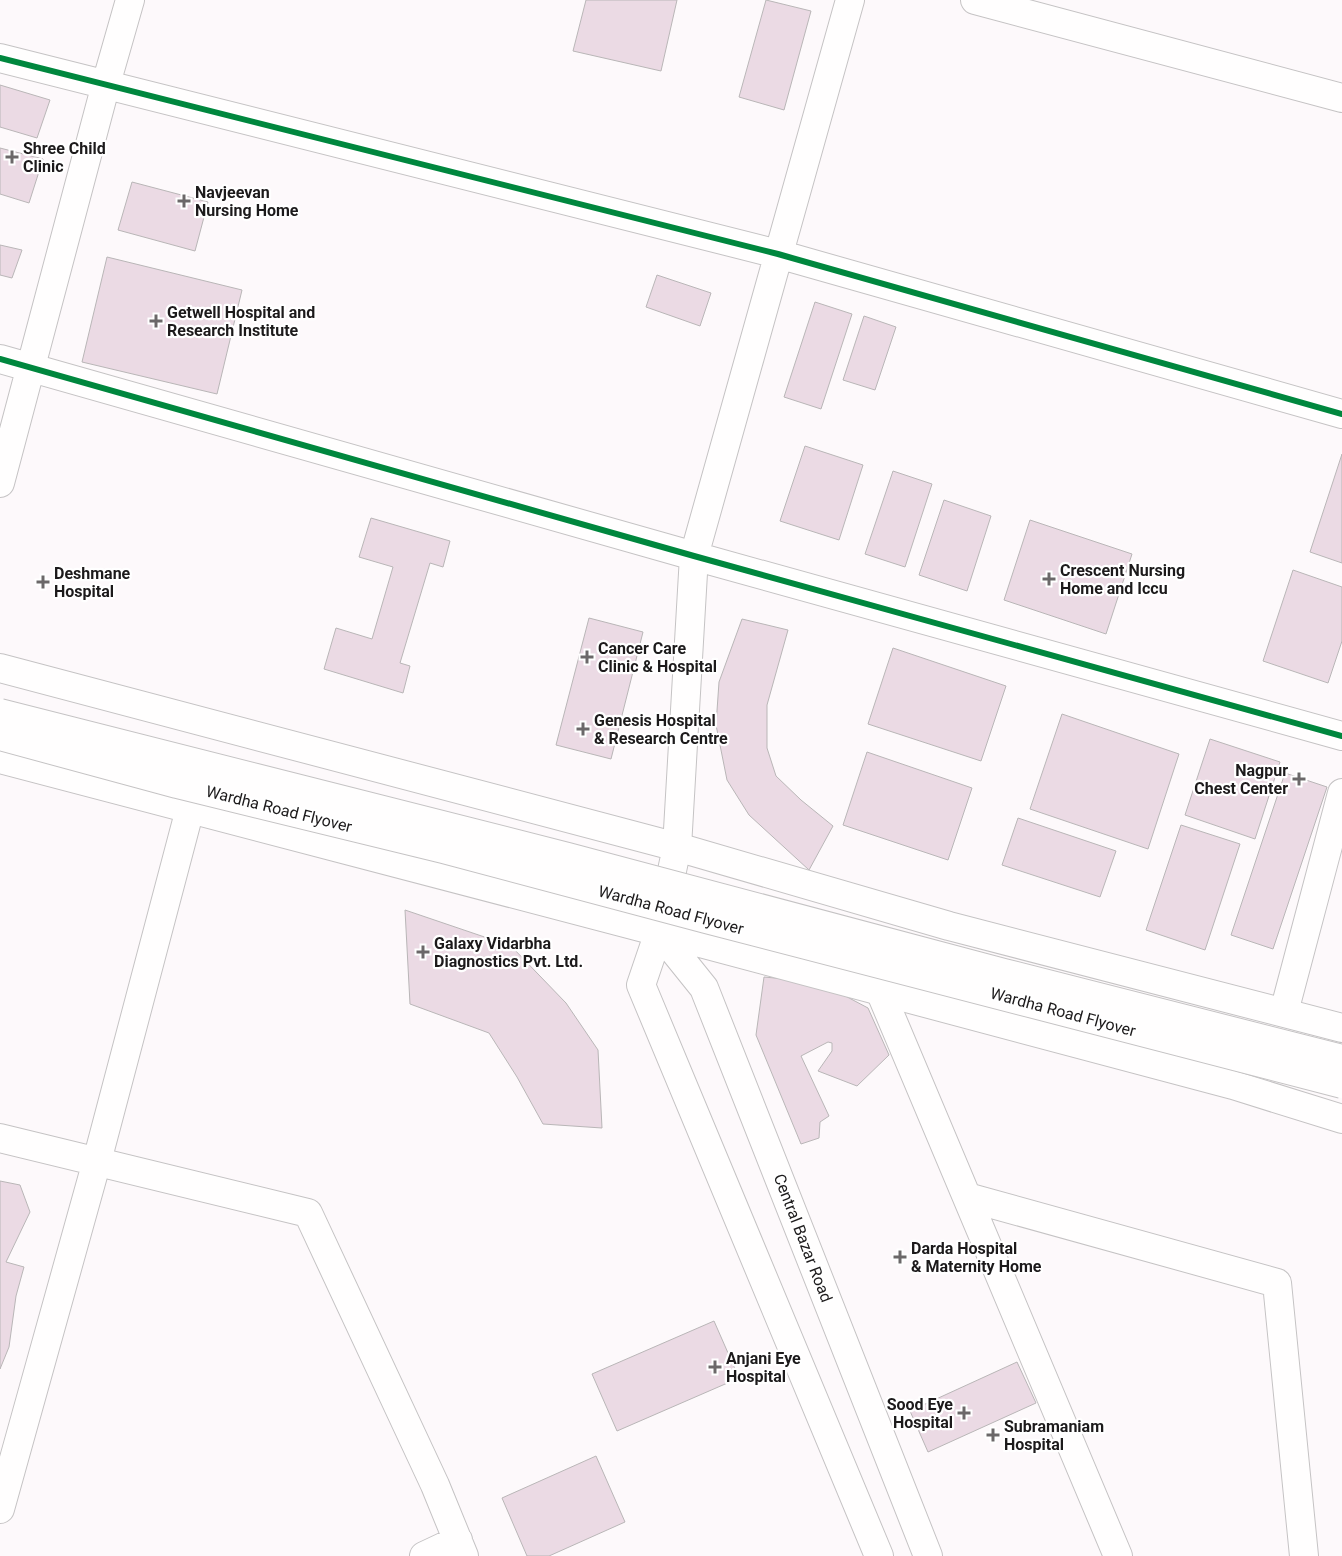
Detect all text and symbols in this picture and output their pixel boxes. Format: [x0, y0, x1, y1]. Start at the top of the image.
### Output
place label: Shree Child Clinic [23, 139, 106, 176]
marker: Shree Child Clinic [5, 150, 19, 164]
place label: Navjeevan Nursing Home [195, 183, 299, 220]
marker: Navjeevan Nursing Home [177, 194, 191, 208]
place label: Getwell Hospital and Research Institute [167, 303, 315, 340]
marker: Getwell Hospital and Research Institute [149, 314, 163, 328]
place label: Crescent Nursing Home and Iccu [1060, 561, 1185, 598]
place label: Deshmane Hospital [54, 564, 131, 601]
marker: Crescent Nursing Home and Iccu [1042, 572, 1056, 586]
marker: Deshmane Hospital [36, 575, 50, 589]
place label: Cancer Care Clinic & Hospital [598, 639, 717, 676]
marker: Cancer Care Clinic & Hospital [580, 650, 594, 664]
place label: Genesis Hospital & Research Centre [594, 711, 728, 748]
marker: Genesis Hospital & Research Centre [576, 722, 590, 736]
place label: Nagpur Chest Center [1194, 761, 1288, 798]
marker: Nagpur Chest Center [1292, 772, 1306, 786]
street label: Wardha Road Flyover [204, 782, 355, 836]
street label: Wardha Road Flyover [596, 881, 746, 939]
place label: Galaxy Vidarbha Diagnostics Pvt. Ltd. [434, 934, 583, 971]
marker: Galaxy Vidarbha Diagnostics Pvt. Ltd. [416, 945, 430, 959]
street label: Wardha Road Flyover [988, 983, 1138, 1041]
street label: Central Bazar Road [770, 1171, 836, 1305]
place label: Darda Hospital & Maternity Home [911, 1239, 1042, 1276]
marker: Darda Hospital & Maternity Home [893, 1250, 907, 1264]
place label: Anjani Eye Hospital [726, 1349, 801, 1386]
marker: Anjani Eye Hospital [708, 1360, 722, 1374]
place label: Sood Eye Hospital [887, 1395, 953, 1432]
marker: Sood Eye Hospital [957, 1406, 971, 1420]
place label: Subramaniam Hospital [1004, 1417, 1104, 1454]
marker: Subramaniam Hospital [986, 1428, 1000, 1442]

